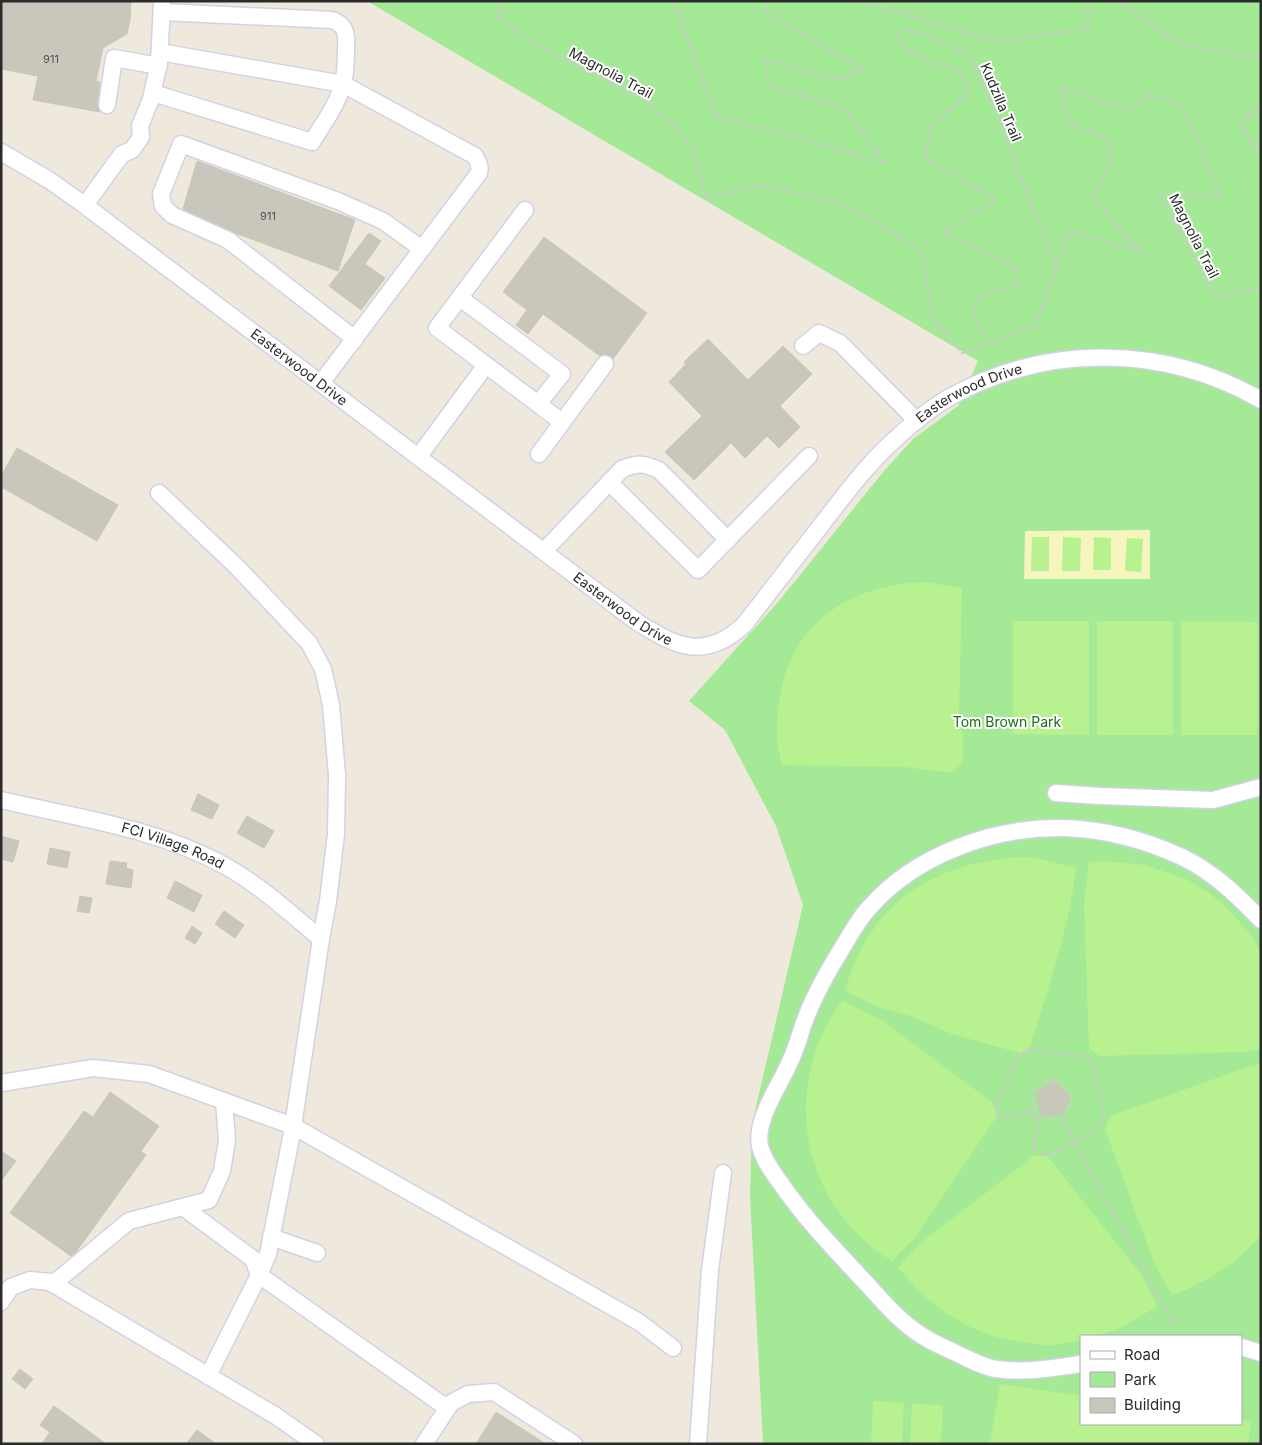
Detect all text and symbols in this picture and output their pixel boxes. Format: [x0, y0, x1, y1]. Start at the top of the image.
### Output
street label: Magnolia Trail [566, 43, 656, 102]
house number: 911 [43, 52, 59, 66]
street label: Kudzilla Trail [977, 60, 1026, 144]
street label: Magnolia Trail [1166, 191, 1223, 281]
house number: 911 [260, 209, 276, 223]
street label: Easterwood Drive [248, 325, 351, 409]
street label: Easterwood Drive [912, 359, 1024, 426]
street label: Easterwood Drive [570, 568, 675, 648]
park label: Tom Brown Park [953, 713, 1062, 730]
street label: FCI Village Road [120, 818, 227, 872]
legend [1080, 1335, 1242, 1425]
text: Road [1124, 1345, 1160, 1364]
text: Park [1124, 1370, 1157, 1389]
text: Building [1124, 1395, 1181, 1414]

